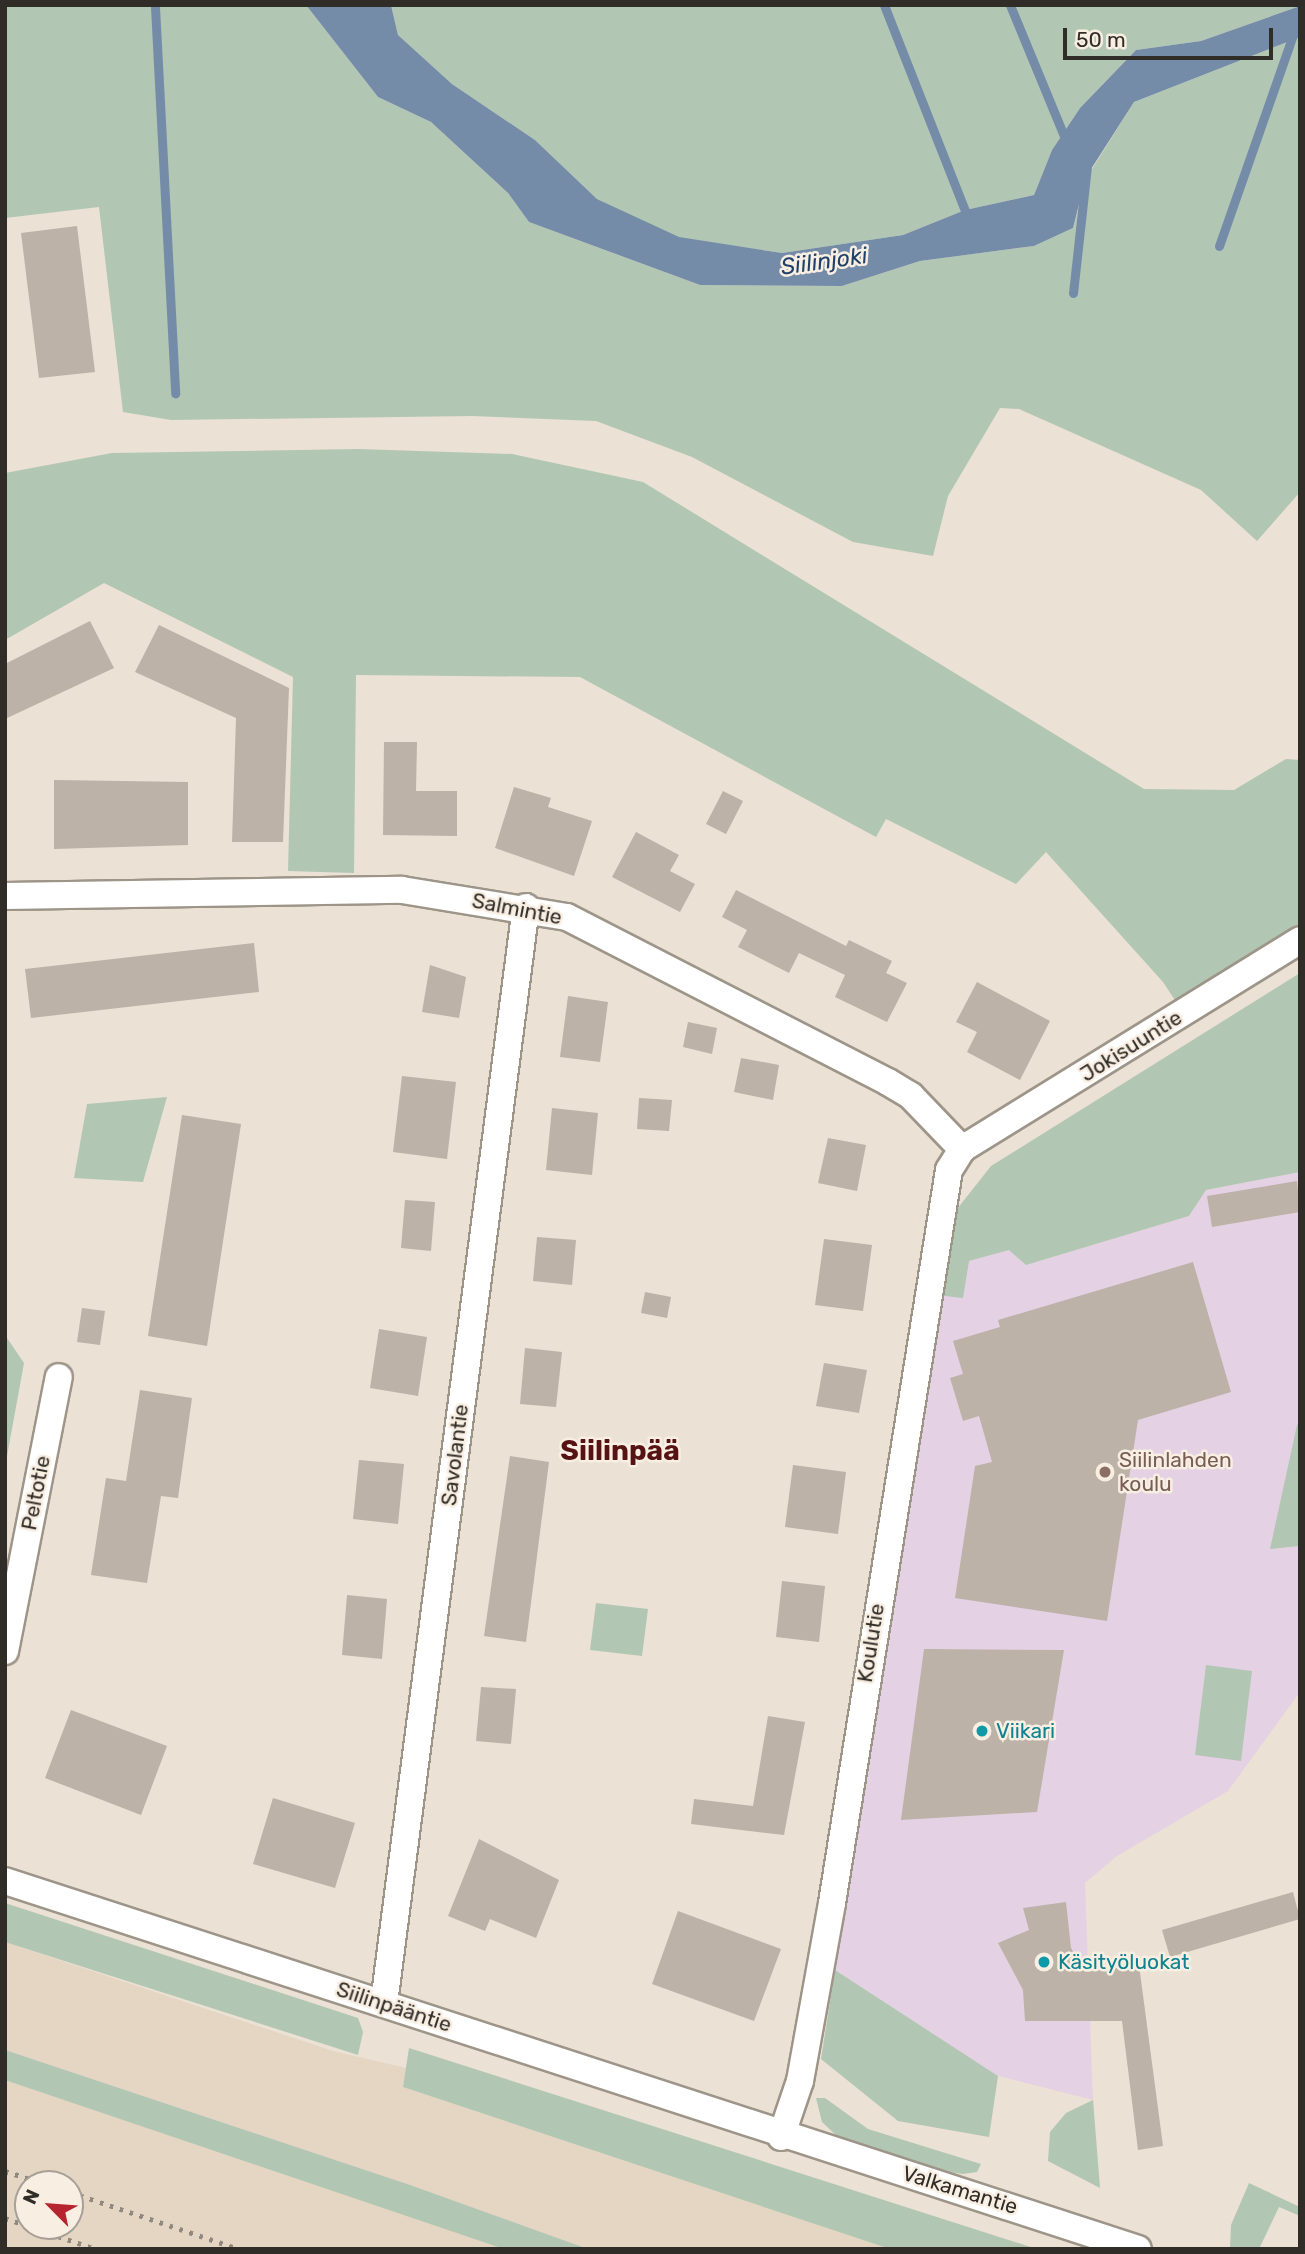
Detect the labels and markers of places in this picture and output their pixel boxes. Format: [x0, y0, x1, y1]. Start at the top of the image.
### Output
place label: Siilinlahden koulu [1119, 1447, 1232, 1497]
marker: Siilinlahden koulu [1097, 1464, 1113, 1480]
place label: Viikari [996, 1718, 1055, 1744]
marker: Viikari [974, 1723, 990, 1739]
place label: Käsityöluokat [1058, 1949, 1189, 1975]
marker: Käsityöluokat [1036, 1954, 1052, 1970]

